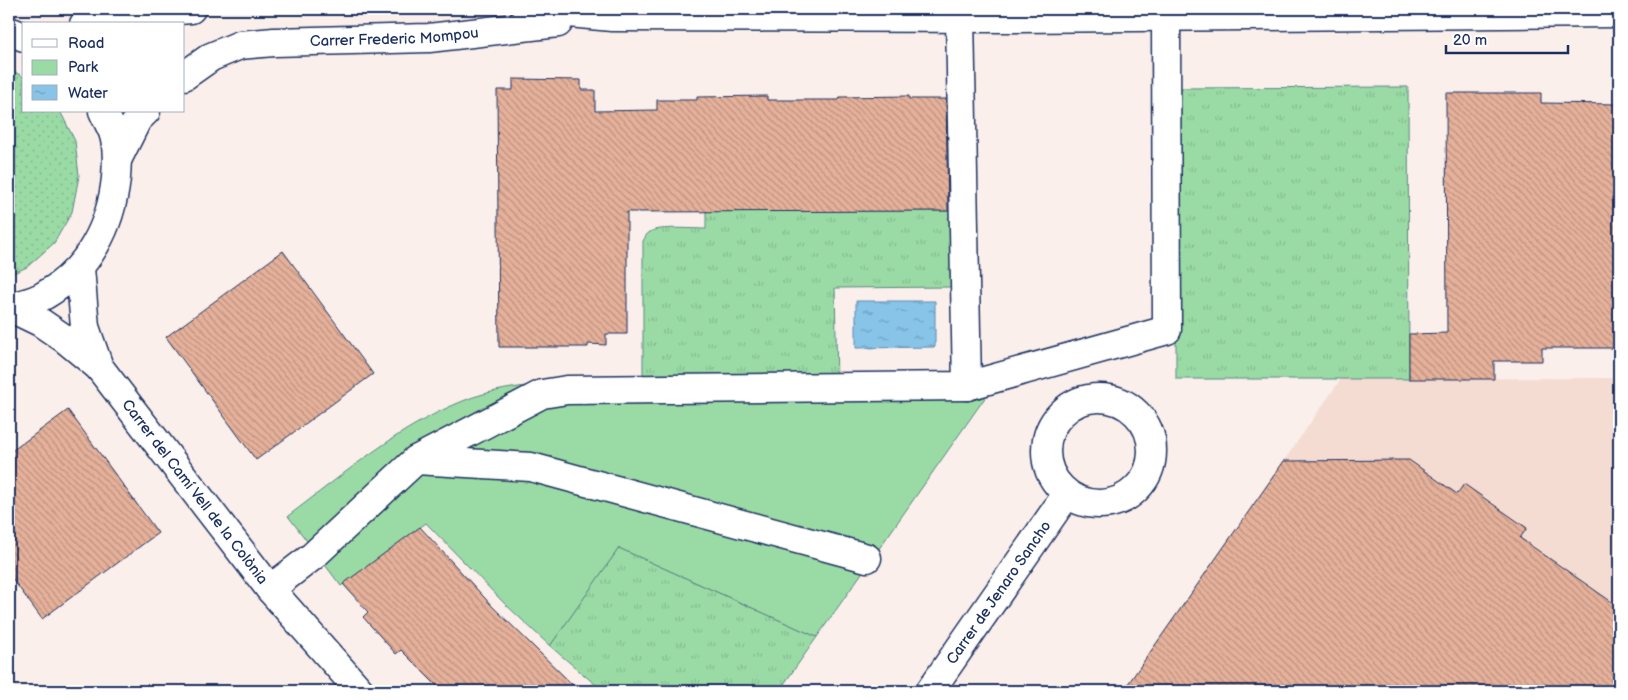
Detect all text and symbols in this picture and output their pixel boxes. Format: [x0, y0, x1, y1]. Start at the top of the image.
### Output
legend [22, 22, 185, 112]
scale bar [1446, 22, 1568, 54]
street label: Carrer Frederic Mompou [310, 23, 480, 51]
text: 20 m [1453, 31, 1487, 50]
text: Road [68, 34, 104, 53]
text: Park [68, 58, 99, 77]
text: Water [68, 84, 108, 103]
street label: Carrer del Camí Vell de la Colònia [117, 396, 272, 588]
street label: Carrer de Jenaro Sancho [942, 517, 1055, 668]

